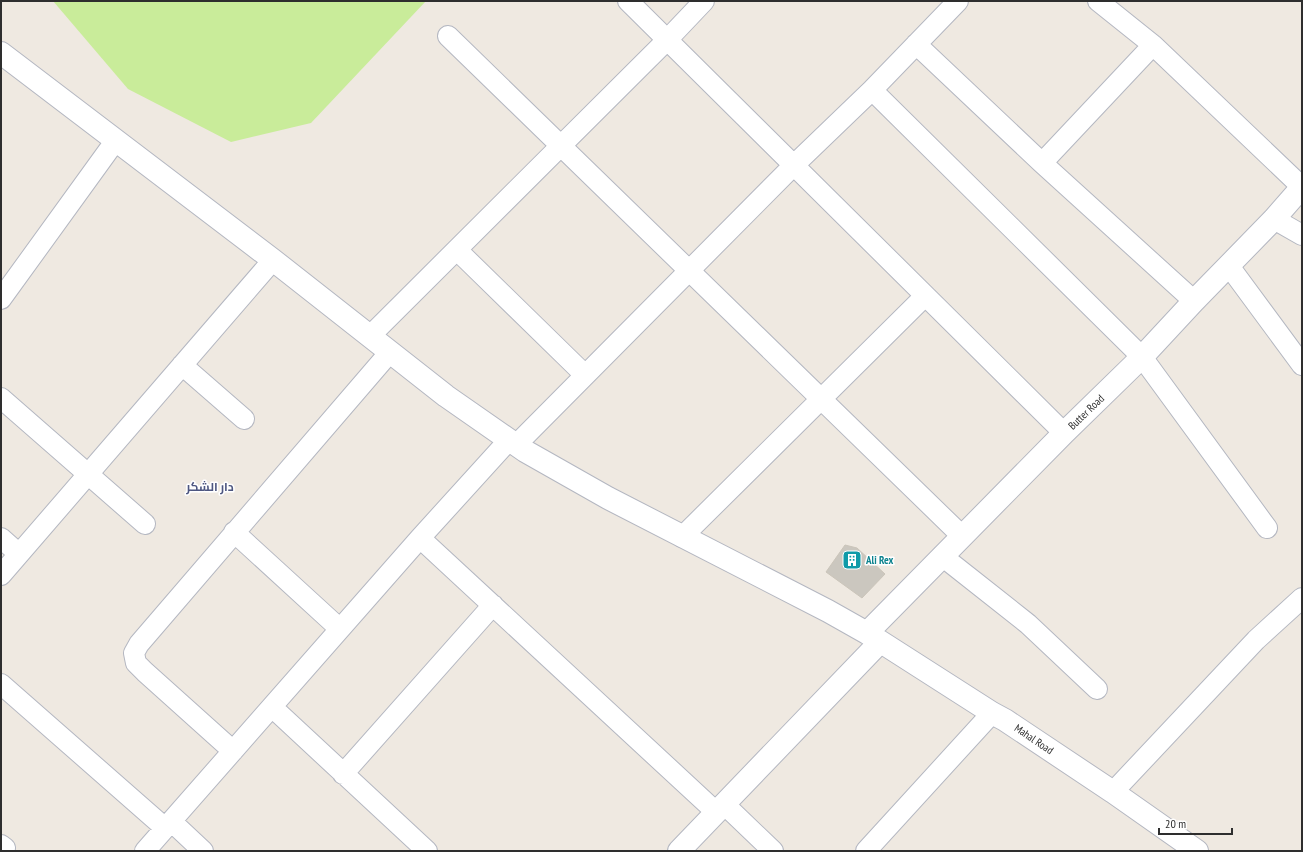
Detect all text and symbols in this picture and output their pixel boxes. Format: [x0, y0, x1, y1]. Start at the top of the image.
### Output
street label: Butter Road [1065, 391, 1107, 433]
district label: دار الشکر [185, 479, 234, 495]
building icon: Ali Rex [841, 549, 863, 571]
place label: Ali Rex [865, 553, 894, 567]
street label: Mahal Road [1012, 721, 1056, 757]
scale bar [1159, 810, 1232, 836]
text: 20 m [1165, 816, 1186, 831]

